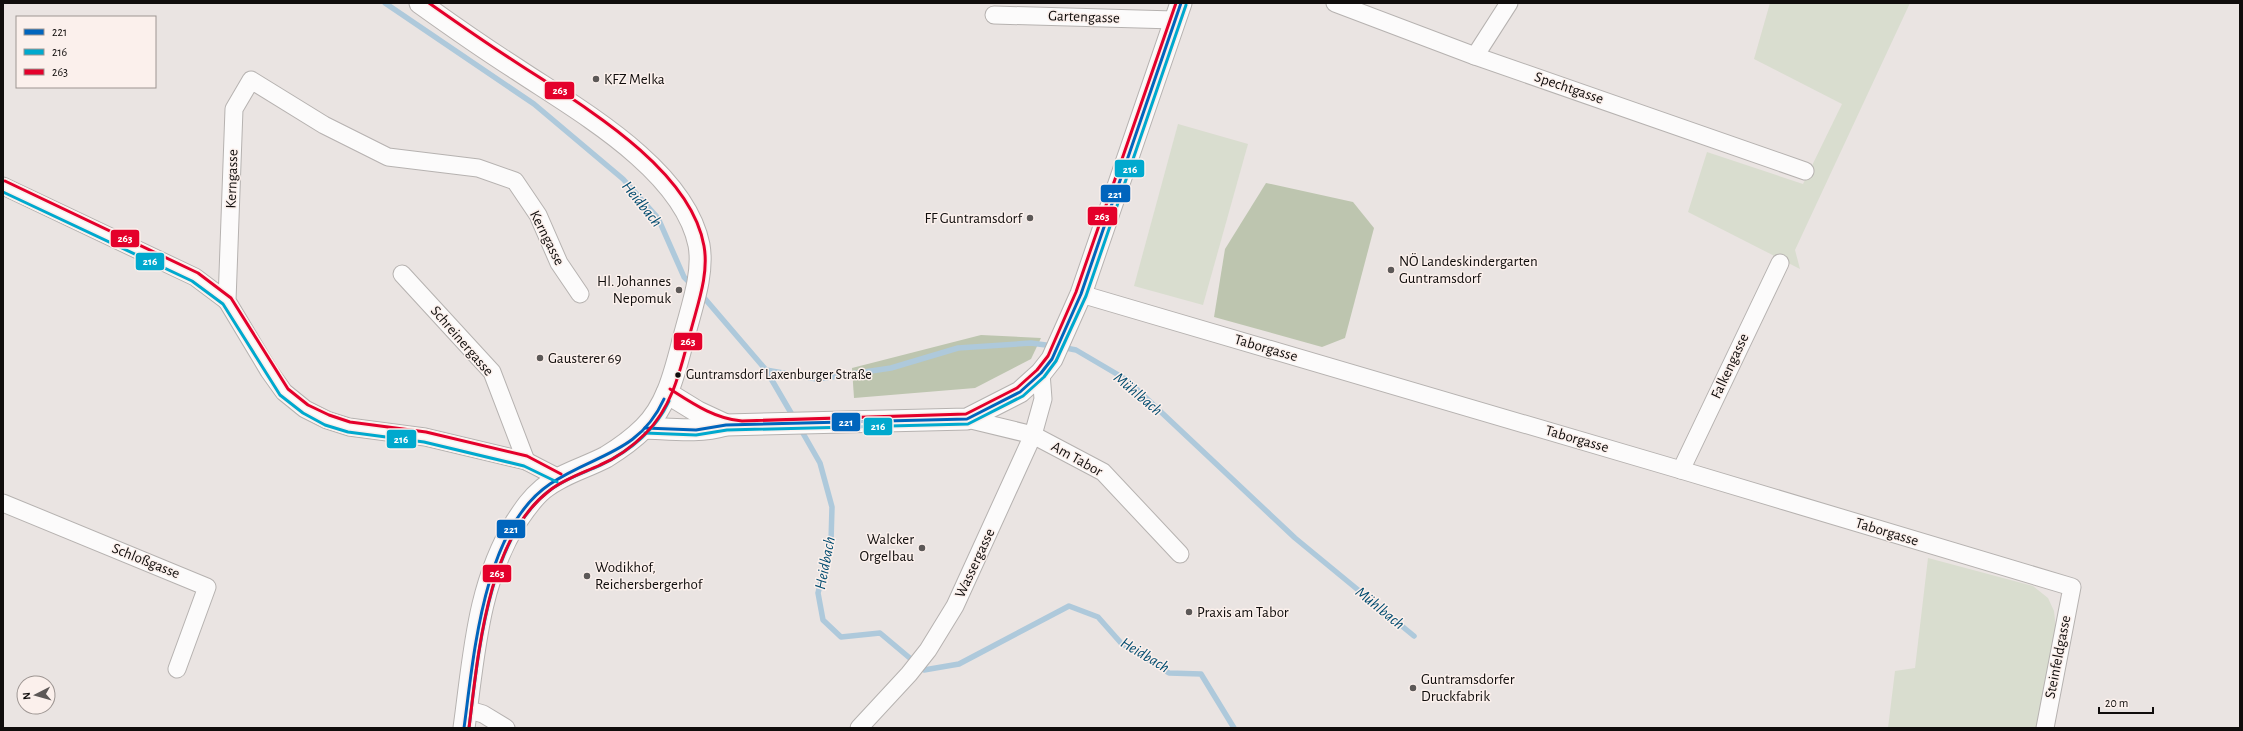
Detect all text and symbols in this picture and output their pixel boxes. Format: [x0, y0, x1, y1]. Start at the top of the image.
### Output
street label: Gartengasse [1048, 8, 1120, 26]
legend [16, 16, 156, 88]
text: 221 [52, 26, 67, 38]
text: 216 [52, 46, 68, 58]
text: 263 [52, 66, 68, 78]
street label: Spechtgasse [1533, 69, 1605, 107]
place label: KFZ Melka [604, 72, 665, 87]
marker: KFZ Melka [591, 74, 601, 84]
line badge: 263 [544, 81, 575, 100]
text: 263 [552, 85, 568, 96]
street label: Kerngasse [223, 149, 241, 209]
line badge: 216 [1114, 159, 1145, 178]
text: 216 [1123, 164, 1137, 175]
water label: Heidbach [619, 178, 665, 230]
line badge: 221 [1100, 184, 1131, 203]
text: 221 [1108, 189, 1122, 200]
line badge: 263 [1087, 206, 1118, 226]
street label: Kerngasse [527, 208, 567, 268]
place label: FF Guntramsdorf [924, 211, 1023, 226]
text: 263 [1094, 211, 1110, 222]
marker: FF Guntramsdorf [1025, 213, 1035, 223]
line badge: 263 [110, 229, 140, 248]
text: 263 [117, 233, 133, 244]
line badge: 216 [135, 252, 165, 271]
place label: NÖ Landeskindergarten Guntramsdorf [1399, 252, 1538, 286]
text: 216 [143, 256, 157, 267]
marker: NÖ Landeskindergarten Guntramsdorf [1386, 265, 1396, 275]
place label: Hl. Johannes Nepomuk [597, 274, 671, 306]
marker: Hl. Johannes Nepomuk [674, 285, 684, 295]
street label: Schreinergasse [428, 303, 496, 379]
street label: Falkengasse [1708, 331, 1752, 401]
line badge: 263 [673, 332, 703, 351]
street label: Taborgasse [1233, 332, 1299, 364]
text: 263 [680, 336, 696, 347]
place label: Gausterer 69 [548, 351, 622, 366]
marker: Gausterer 69 [535, 353, 545, 363]
place label: Guntramsdorf Laxenburger Straße [686, 368, 872, 382]
water label: Mühlbach [1111, 369, 1165, 419]
marker: Guntramsdorf Laxenburger Straße [673, 370, 683, 380]
line badge: 221 [831, 412, 861, 432]
text: 221 [839, 417, 853, 428]
line badge: 216 [863, 417, 893, 436]
text: 216 [871, 421, 885, 432]
street label: Taborgasse [1544, 423, 1610, 455]
line badge: 216 [386, 429, 417, 449]
text: 216 [394, 434, 408, 445]
street label: Am Tabor [1049, 439, 1105, 479]
street label: Taborgasse [1854, 515, 1920, 549]
line badge: 221 [496, 519, 526, 539]
text: 221 [504, 524, 518, 535]
street label: Wassergasse [952, 526, 998, 600]
place label: Walcker Orgelbau [859, 532, 914, 564]
water label: Heidbach [812, 535, 838, 591]
street label: Schloßgasse [110, 541, 182, 581]
marker: Walcker Orgelbau [917, 543, 927, 553]
place label: Wodikhof, Reichersbergerhof [595, 560, 704, 592]
line badge: 263 [482, 564, 512, 583]
text: 263 [489, 568, 505, 579]
marker: Wodikhof, Reichersbergerhof [582, 571, 592, 581]
water label: Mühlbach [1353, 584, 1407, 632]
place label: Praxis am Tabor [1197, 605, 1289, 620]
marker: Praxis am Tabor [1184, 607, 1194, 617]
street label: Steinfeldgasse [2043, 614, 2073, 700]
water label: Heidbach [1118, 634, 1172, 676]
place label: Guntramsdorfer Druckfabrik [1421, 672, 1515, 704]
north arrow [16, 675, 56, 715]
marker: Guntramsdorfer Druckfabrik [1408, 683, 1418, 693]
scale bar [2099, 689, 2153, 715]
text: N [21, 692, 32, 700]
text: 20 m [2105, 697, 2128, 709]

